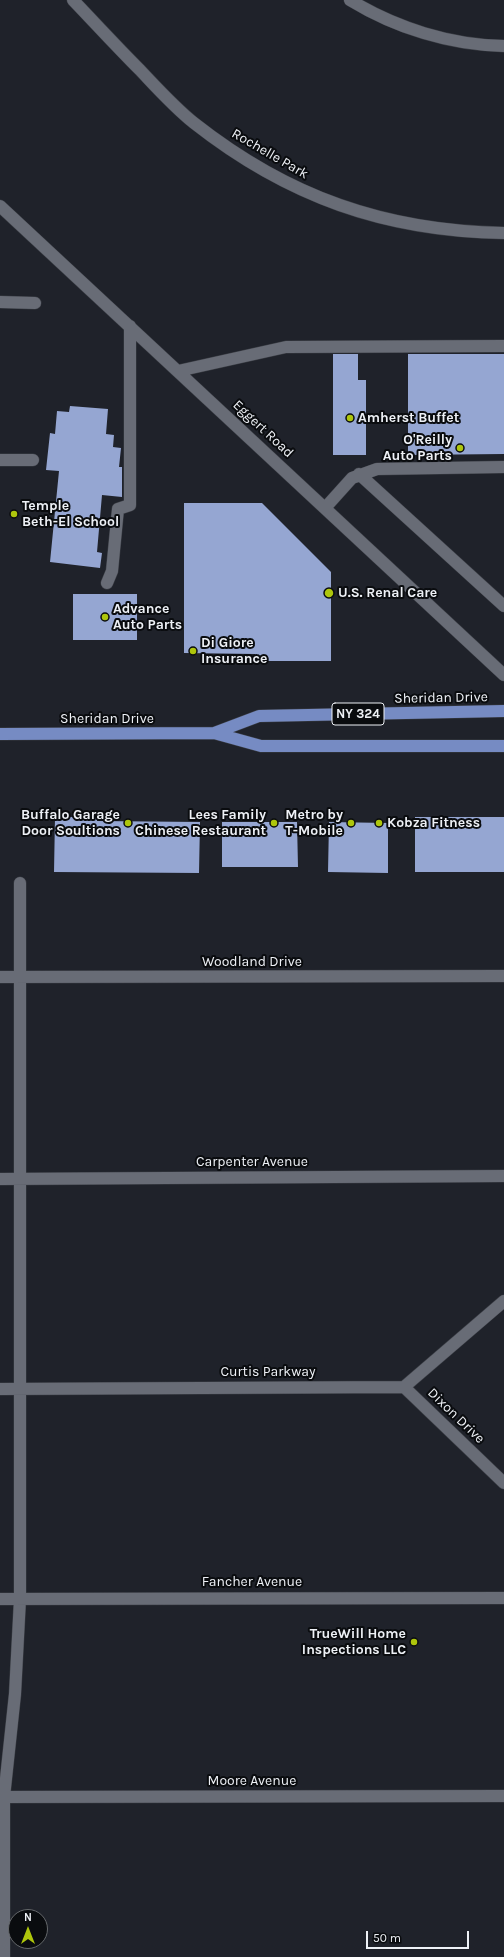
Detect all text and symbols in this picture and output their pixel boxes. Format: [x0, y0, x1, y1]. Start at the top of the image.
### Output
street label: Rochelle Park [229, 125, 311, 183]
street label: Eggert Road [229, 397, 297, 461]
place label: Amherst Buffet [358, 410, 459, 426]
marker: Amherst Buffet [345, 413, 355, 423]
place label: O'Reilly Auto Parts [383, 432, 452, 464]
marker: O'Reilly Auto Parts [455, 443, 465, 453]
place label: Temple Beth-El School [22, 498, 119, 530]
marker: Temple Beth-El School [9, 509, 19, 519]
place label: U.S. Renal Care [338, 585, 437, 601]
marker: U.S. Renal Care [323, 587, 335, 599]
place label: Advance Auto Parts [113, 601, 182, 634]
marker: Advance Auto Parts [100, 612, 110, 622]
place label: Di Giore Insurance [201, 635, 267, 668]
marker: Di Giore Insurance [188, 646, 198, 656]
street label: Sheridan Drive [394, 689, 488, 707]
road number: NY 324 [332, 703, 384, 725]
street label: Sheridan Drive [60, 711, 154, 727]
place label: Buffalo Garage Door Soultions [21, 807, 120, 840]
place label: Lees Family Chinese Restaurant [135, 807, 266, 840]
place label: Metro by T-Mobile [285, 807, 343, 840]
place label: Kobza Fitness [387, 815, 480, 831]
marker: Buffalo Garage Door Soultions [123, 818, 133, 828]
marker: Lees Family Chinese Restaurant [269, 818, 279, 828]
marker: Metro by T-Mobile [346, 818, 356, 828]
marker: Kobza Fitness [374, 818, 384, 828]
street label: Woodland Drive [202, 954, 302, 970]
street label: Carpenter Avenue [196, 1154, 308, 1170]
street label: Curtis Parkway [220, 1364, 316, 1380]
street label: Dixon Drive [424, 1385, 488, 1447]
street label: Fancher Avenue [202, 1574, 302, 1590]
place label: TrueWill Home Inspections LLC [302, 1626, 406, 1658]
marker: TrueWill Home Inspections LLC [409, 1637, 419, 1647]
street label: Moore Avenue [208, 1773, 296, 1789]
north arrow [8, 1909, 48, 1949]
text: N [24, 1911, 32, 1924]
scale bar [368, 1923, 471, 1949]
text: 50 m [373, 1931, 401, 1945]

